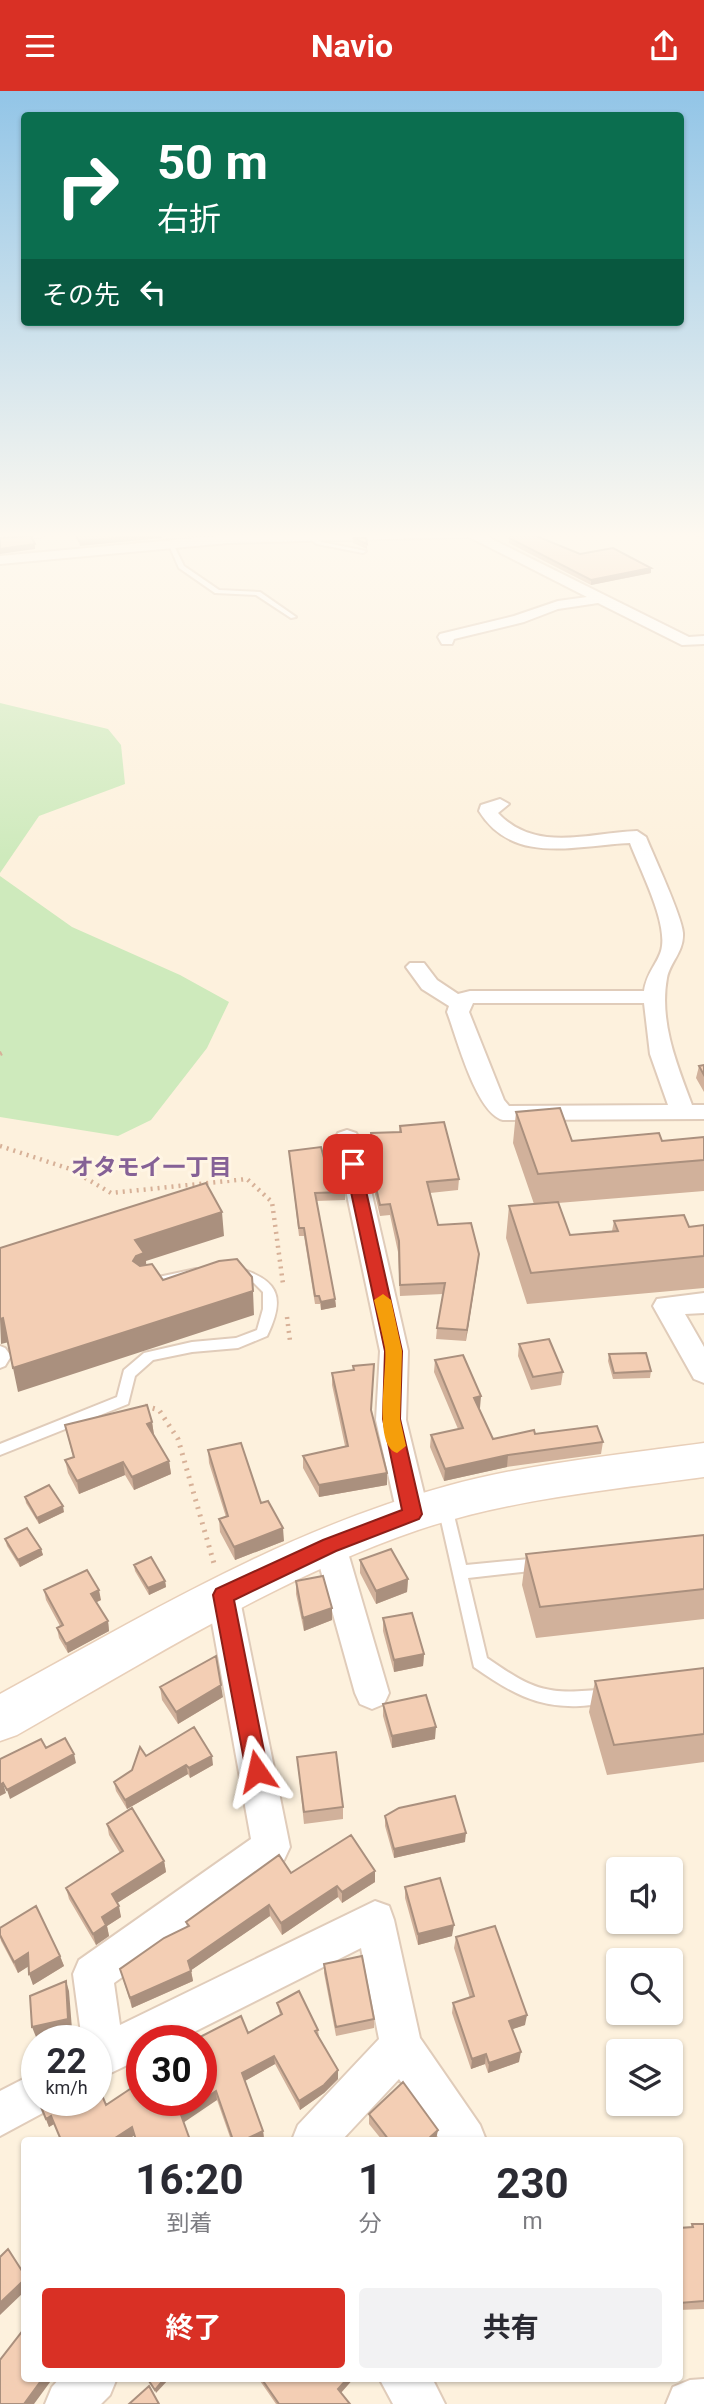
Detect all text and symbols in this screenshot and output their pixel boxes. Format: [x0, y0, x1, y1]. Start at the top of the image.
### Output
icon: menu [21, 27, 59, 65]
text: Navio [311, 27, 393, 65]
icon: share [645, 27, 683, 65]
text: 50 m [157, 134, 268, 191]
icon: right [42, 140, 133, 231]
text: 右折 [157, 200, 221, 238]
icon: left [134, 273, 172, 311]
text: その先 [42, 280, 120, 310]
pin [323, 1134, 383, 1194]
icon: arrive [334, 1145, 372, 1183]
district label: オタモイ一丁目 [71, 1154, 232, 1181]
position arrow [220, 1734, 294, 1808]
map controls [606, 1857, 683, 2116]
button: sound [606, 1857, 683, 1934]
button: search [606, 1948, 683, 2025]
speed limit sign: 30 [126, 2025, 217, 2116]
button: layers [606, 2039, 683, 2116]
text: 22 [46, 2041, 87, 2082]
text: km/h [45, 2077, 88, 2098]
text: 16:20 [135, 2155, 244, 2204]
text: 1 [358, 2155, 382, 2204]
text: 230 [496, 2159, 569, 2208]
text: m [522, 2208, 543, 2235]
text: 到着 [166, 2210, 212, 2237]
text: 分 [358, 2210, 381, 2237]
button: 終了 [42, 2288, 345, 2368]
button: 共有 [359, 2288, 662, 2368]

